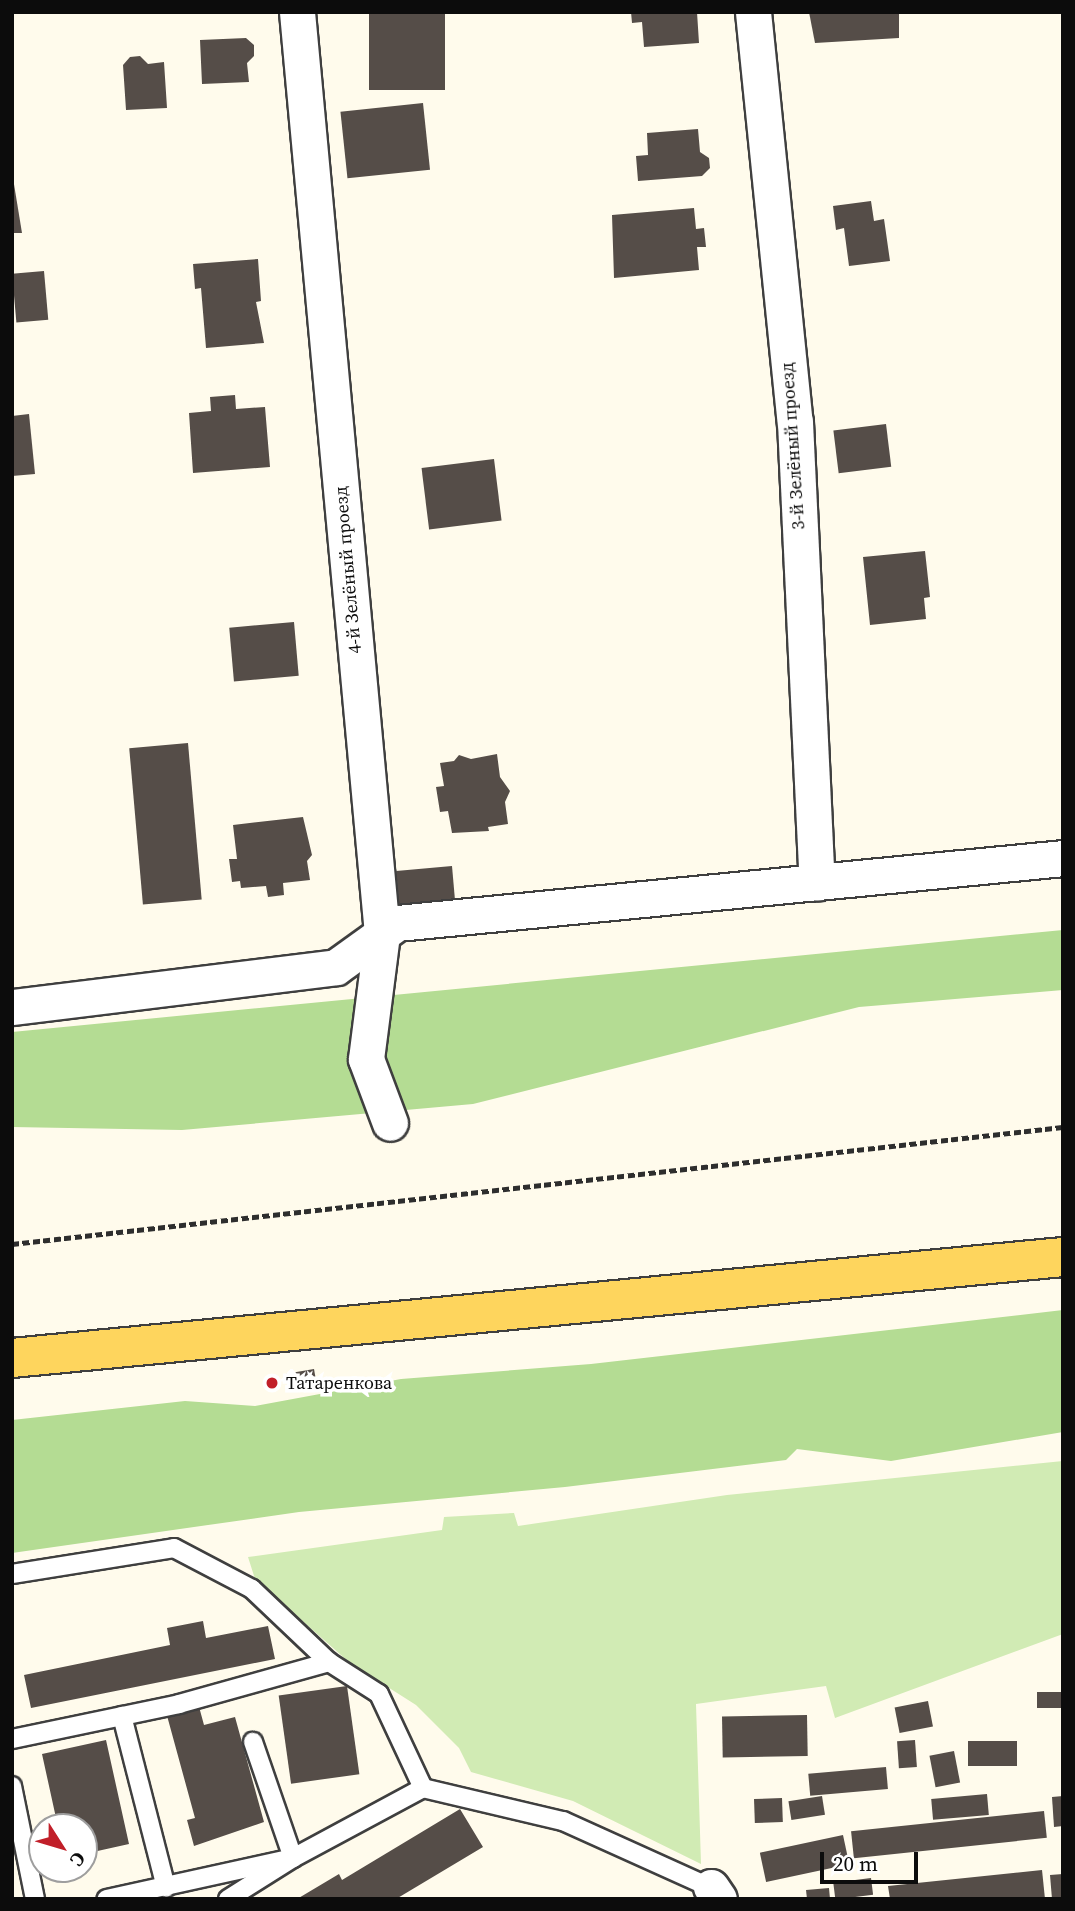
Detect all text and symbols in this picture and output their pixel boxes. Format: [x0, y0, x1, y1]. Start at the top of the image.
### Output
street label: 3-й Зелёный проезд [776, 362, 810, 530]
street label: 4-й Зелёный проезд [330, 485, 366, 655]
place label: Татаренкова [286, 1372, 392, 1394]
marker: Татаренкова [264, 1375, 280, 1391]
north arrow [28, 1813, 98, 1883]
scale bar [823, 1838, 921, 1882]
text: С [64, 1847, 92, 1872]
text: 20 m [833, 1849, 878, 1878]

